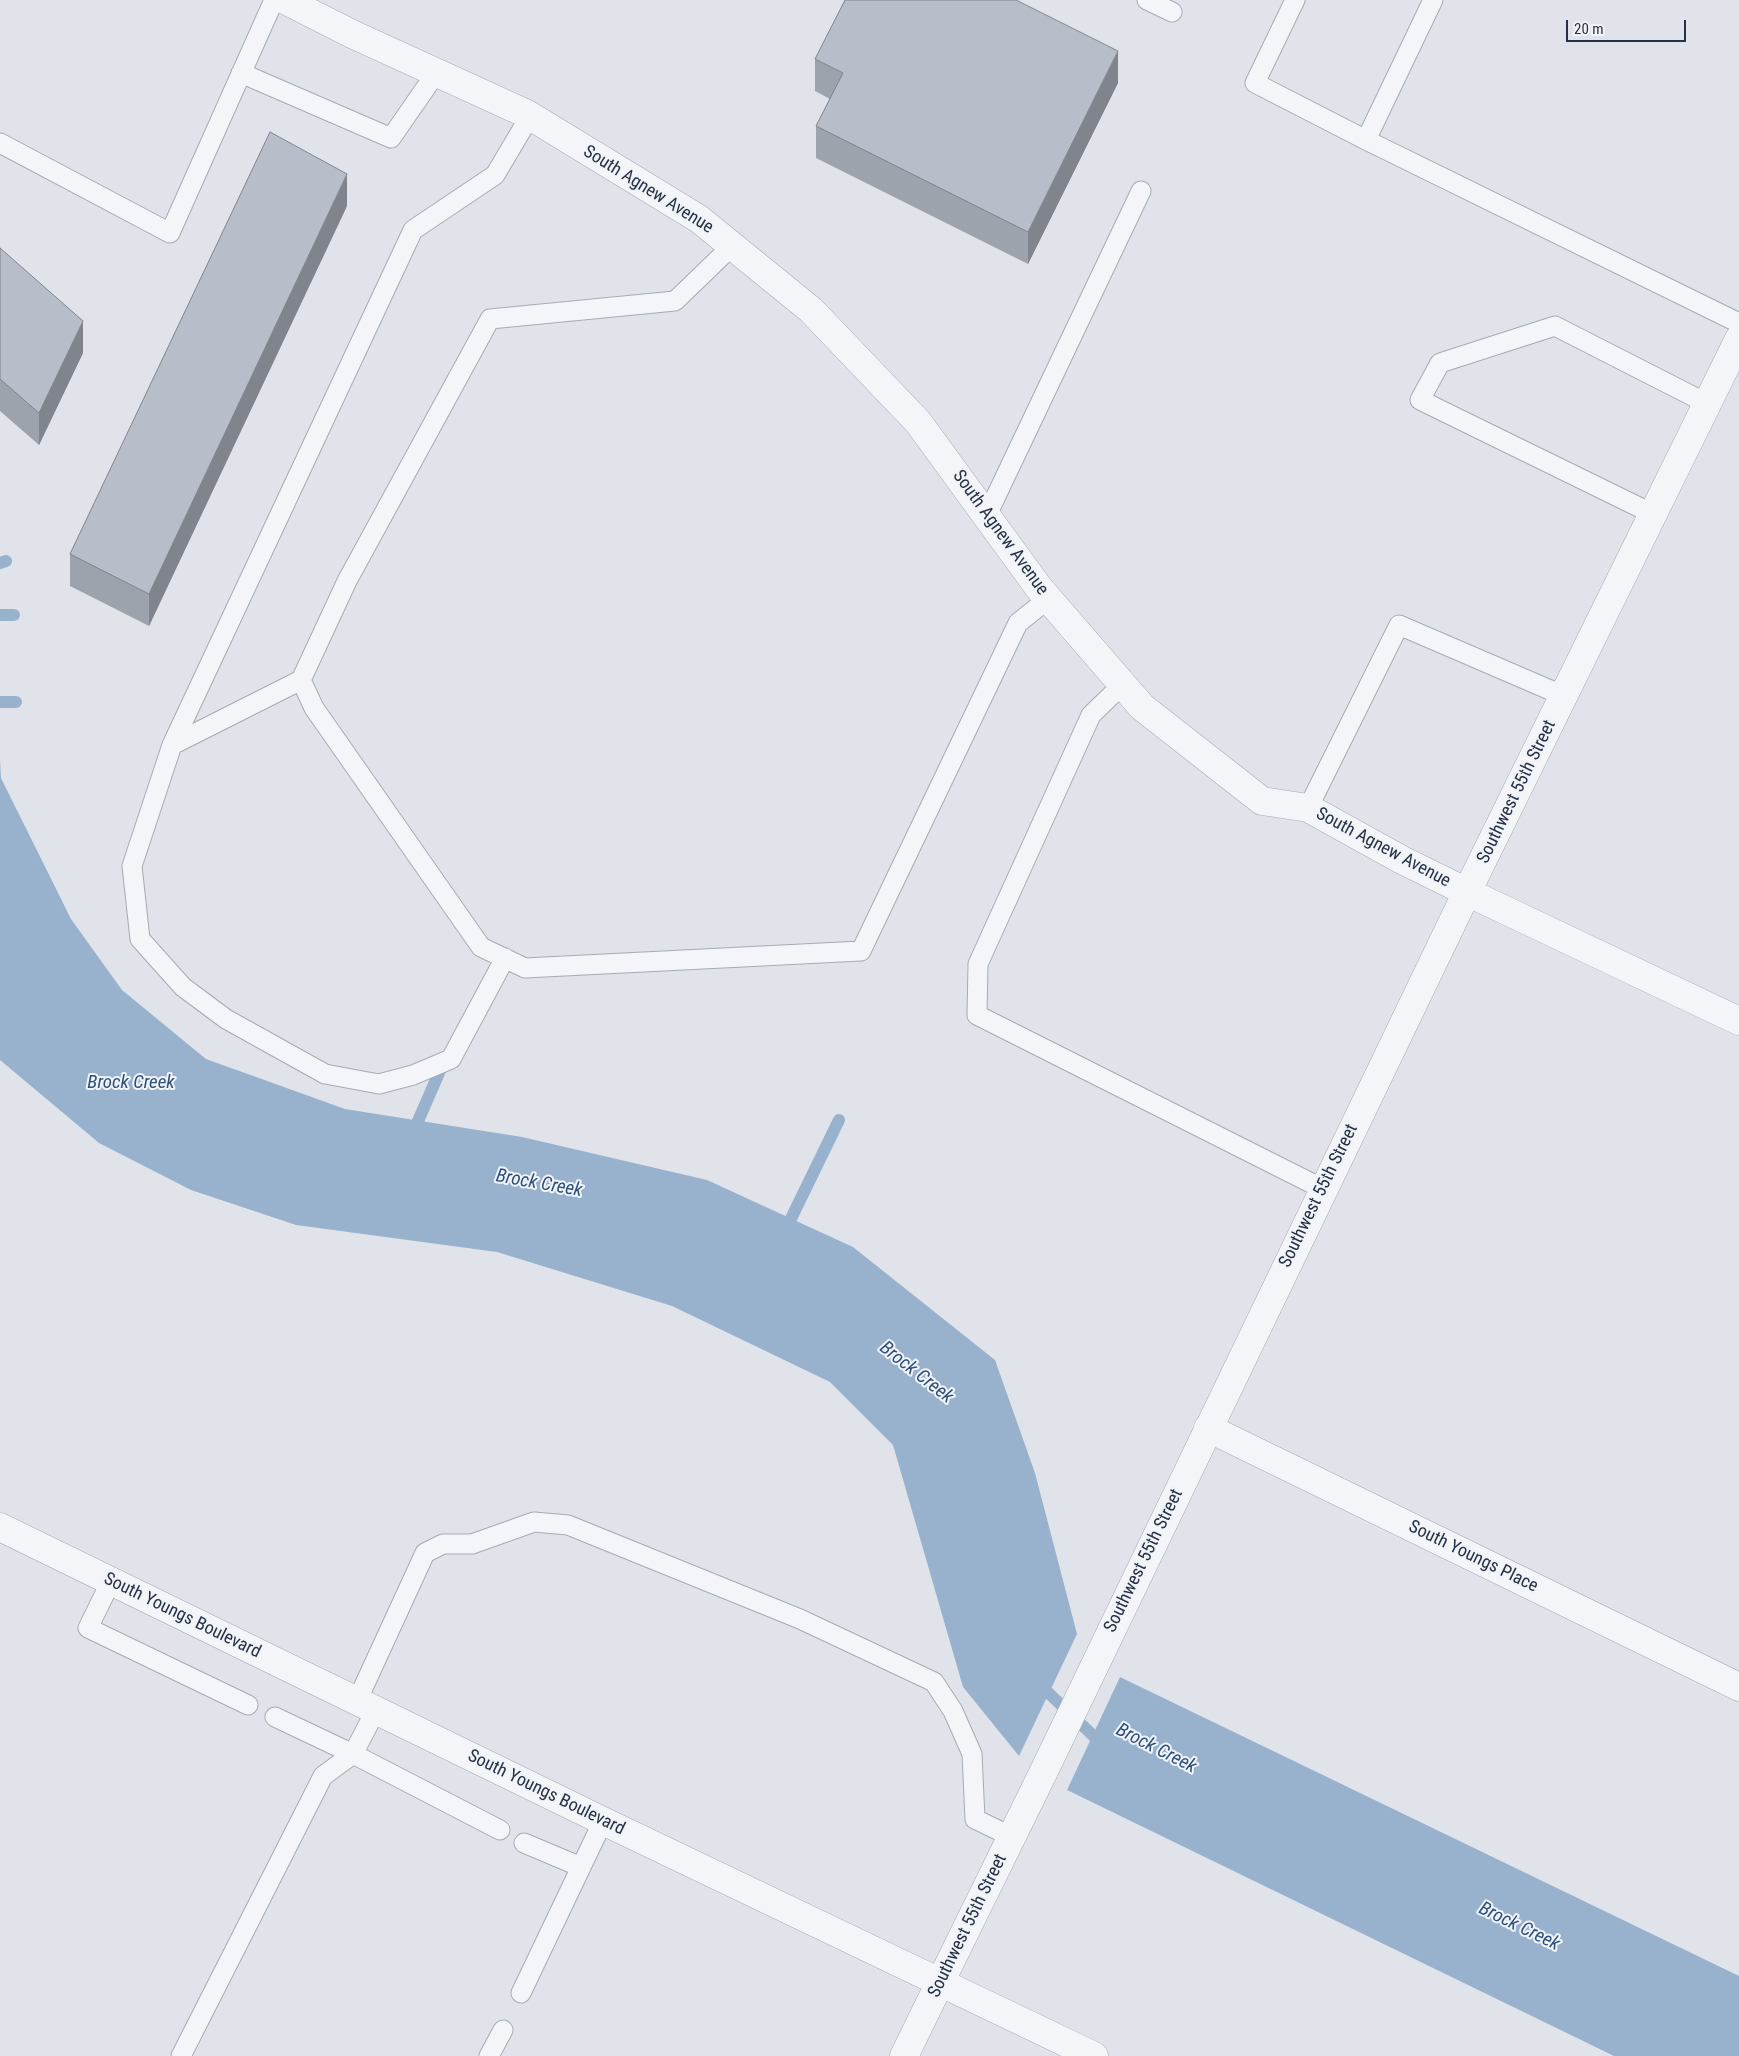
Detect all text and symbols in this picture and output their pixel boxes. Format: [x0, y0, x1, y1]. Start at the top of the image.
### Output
scale bar [1569, 10, 1689, 42]
text: 20 m [1574, 20, 1604, 38]
street label: South Agnew Avenue [579, 141, 717, 239]
street label: South Agnew Avenue [947, 466, 1053, 600]
street label: Southwest 55th Street [1473, 717, 1561, 867]
street label: South Agnew Avenue [1312, 803, 1454, 893]
water label: Brock Creek [87, 1072, 175, 1094]
street label: Southwest 55th Street [1275, 1121, 1363, 1271]
water label: Brock Creek [494, 1165, 584, 1203]
water label: Brock Creek [875, 1337, 957, 1409]
street label: Southwest 55th Street [1100, 1486, 1188, 1636]
street label: South Youngs Place [1405, 1516, 1541, 1598]
street label: South Youngs Boulevard [100, 1569, 264, 1663]
water label: Brock Creek [1112, 1719, 1200, 1779]
street label: South Youngs Boulevard [464, 1746, 628, 1840]
street label: Southwest 55th Street [924, 1851, 1012, 2001]
water label: Brock Creek [1475, 1898, 1563, 1956]

